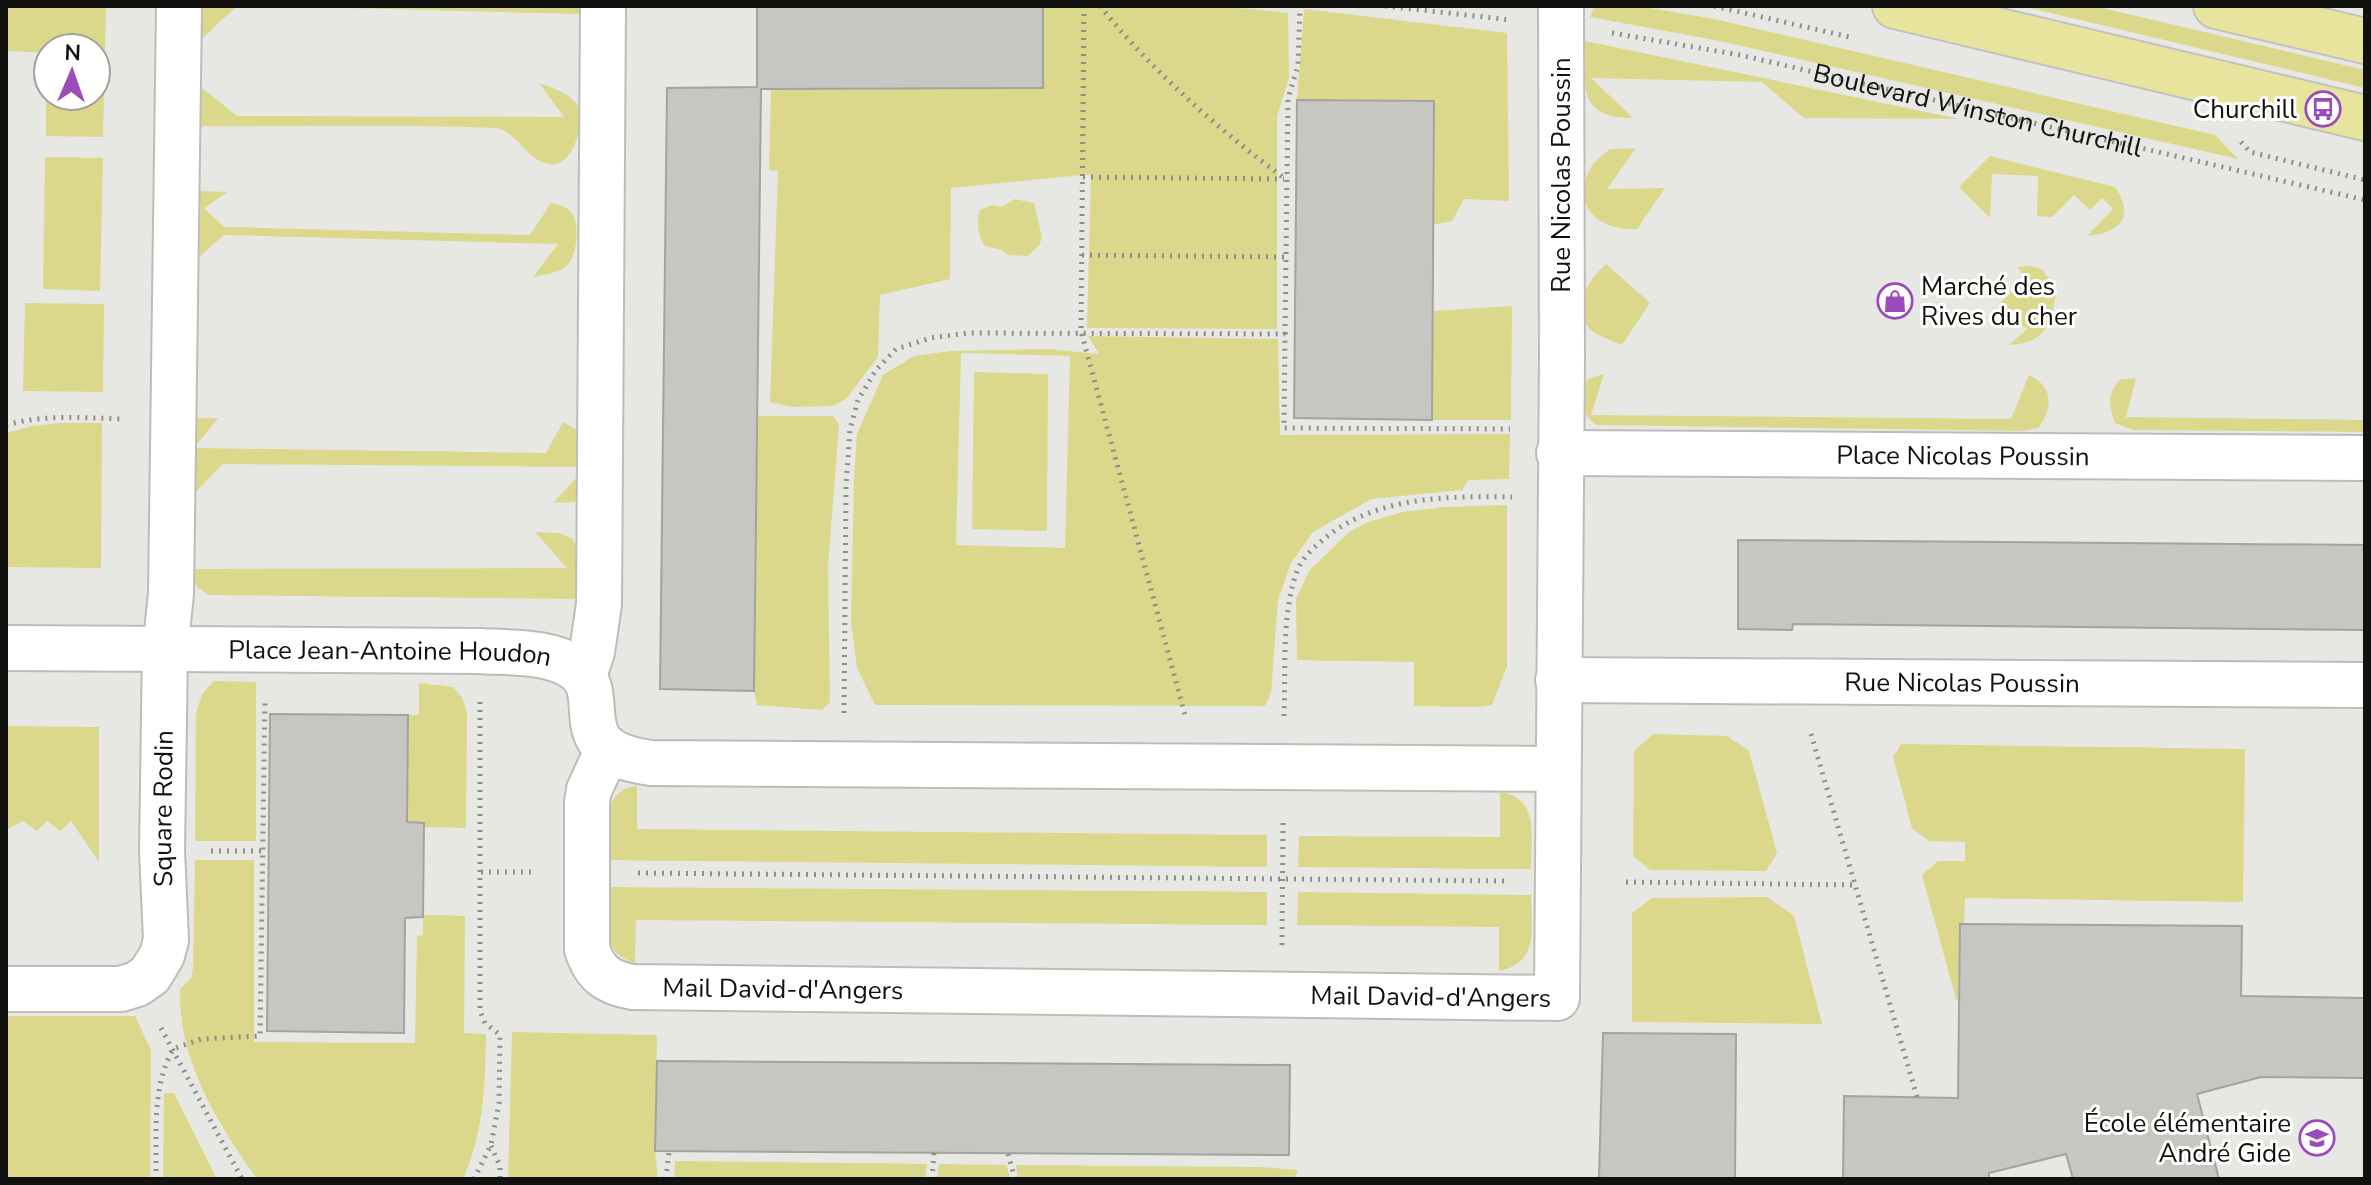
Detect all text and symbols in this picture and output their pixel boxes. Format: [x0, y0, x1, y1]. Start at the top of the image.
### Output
north arrow [32, 32, 112, 112]
text: N [64, 38, 81, 68]
street label: Boulevard Winston Churchill [1810, 56, 2146, 166]
street label: Rue Nicolas Poussin [1544, 57, 1579, 293]
bus stop icon: Churchill [2304, 90, 2342, 128]
place label: Churchill [2193, 92, 2297, 127]
place label: Marché des Rives du cher [1921, 269, 2078, 334]
shop icon: Marché des Rives du cher [1876, 282, 1914, 320]
street label: Place Nicolas Poussin [1836, 438, 2090, 474]
street label: Place Jean-Antoine Houdon [228, 632, 555, 675]
street label: Rue Nicolas Poussin [1844, 665, 2080, 701]
street label: Square Rodin [145, 730, 182, 888]
street label: Mail David-d'Angers [662, 970, 903, 1008]
street label: Mail David-d'Angers [1310, 978, 1551, 1016]
place label: École élémentaire André Gide [2084, 1106, 2291, 1171]
school or university icon: École élémentaire André Gide [2298, 1119, 2336, 1157]

